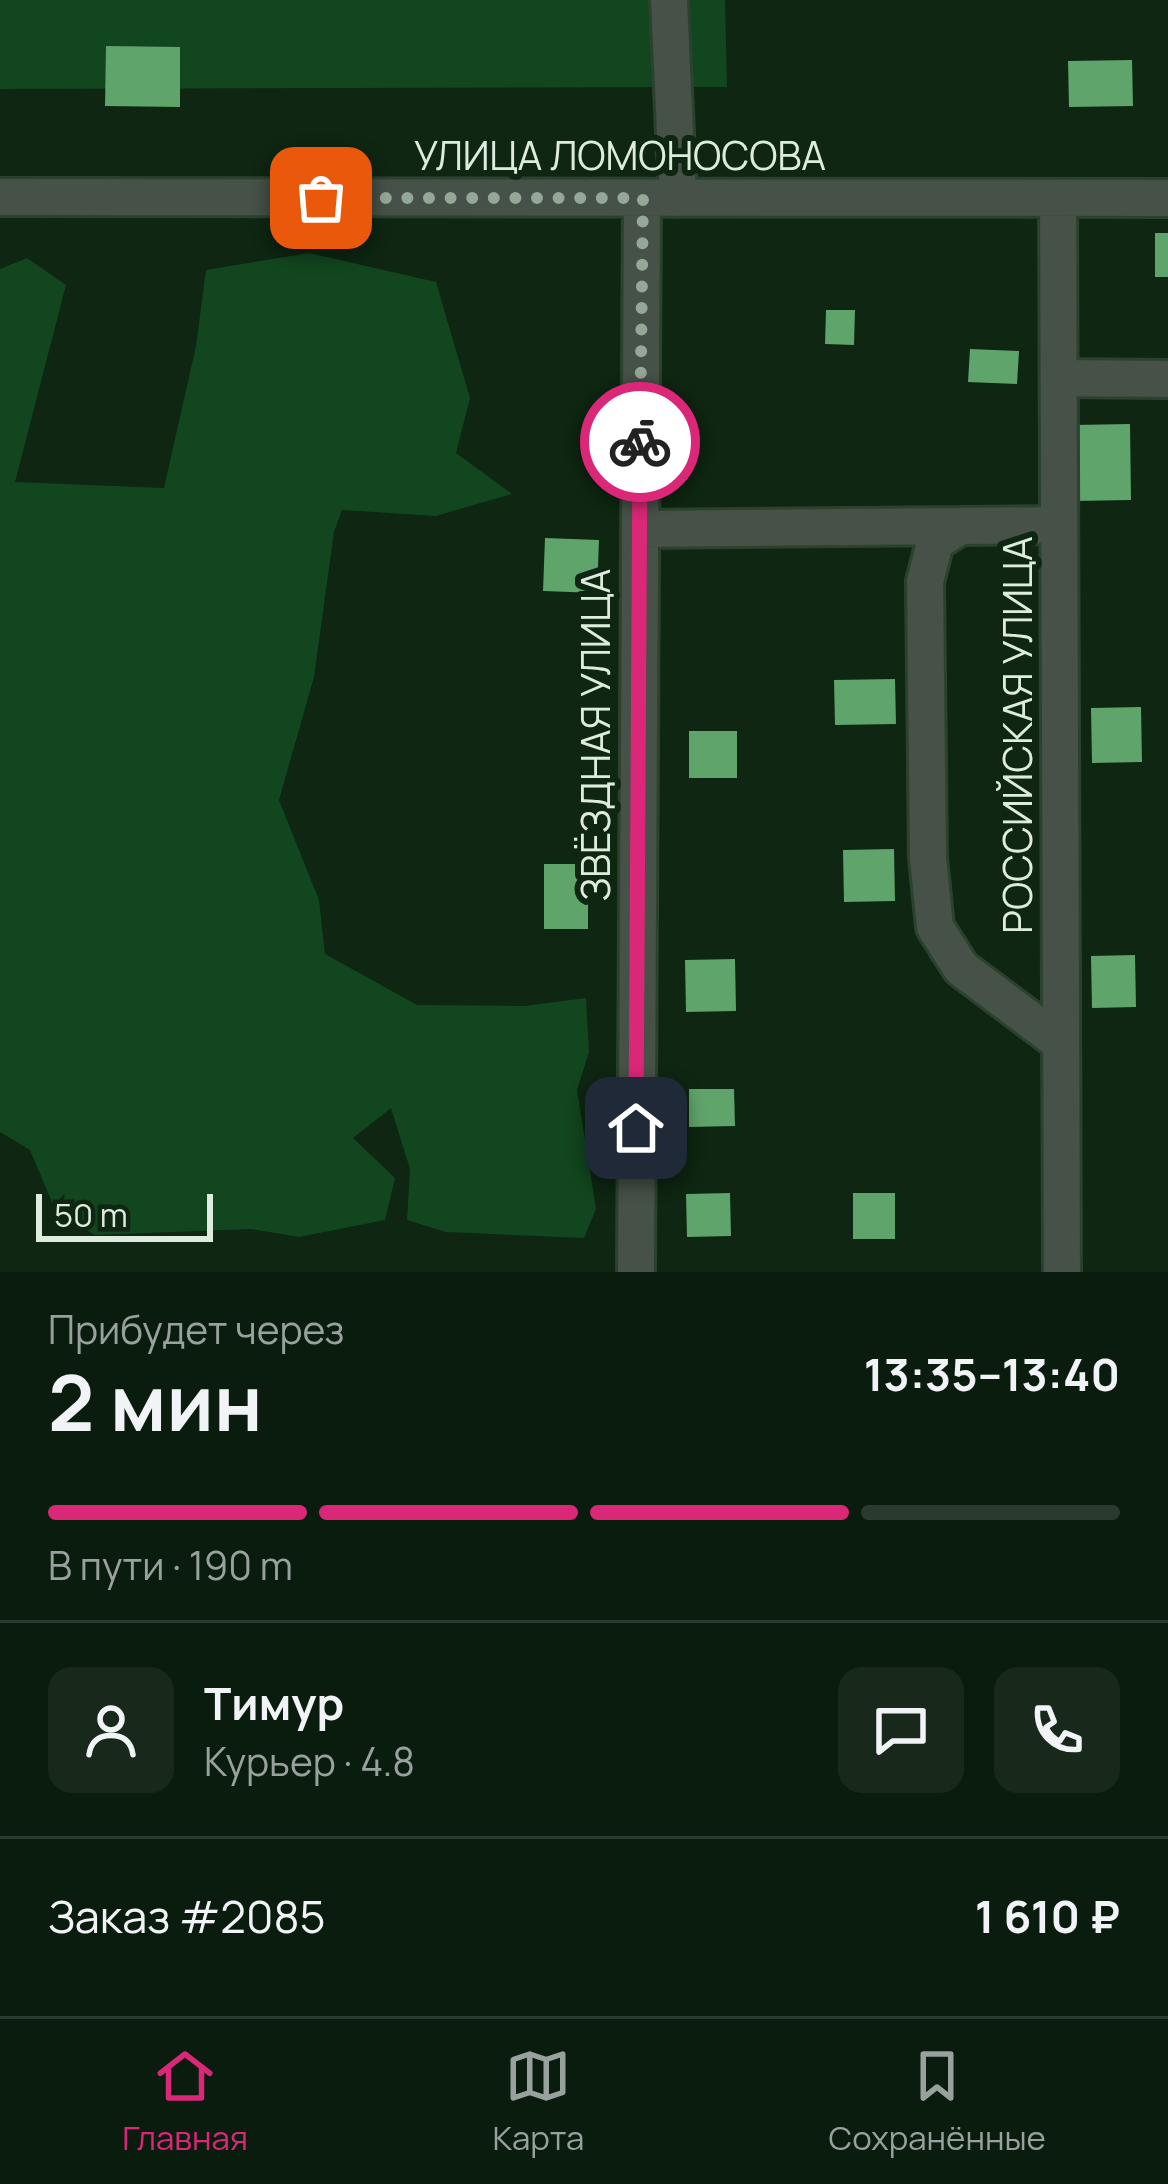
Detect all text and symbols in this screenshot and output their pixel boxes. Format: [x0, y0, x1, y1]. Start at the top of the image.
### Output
street label: УЛИЦА ЛОМОНОСОВА [414, 128, 826, 182]
pin [270, 147, 372, 249]
icon: bag [288, 165, 354, 231]
courier [580, 382, 700, 502]
icon: bike [607, 409, 673, 475]
street label: РОССИЙСКАЯ УЛИЦА [990, 536, 1044, 934]
street label: ЗВЁЗДНАЯ УЛИЦА [568, 569, 622, 901]
pin [585, 1077, 687, 1179]
icon: home [603, 1095, 669, 1161]
scale bar [36, 1188, 213, 1241]
text: 50 m [54, 1192, 128, 1237]
text: Прибудет через [48, 1302, 344, 1356]
text: 13:35–13:40 [864, 1343, 1120, 1405]
text: 2 мин [48, 1348, 263, 1454]
text: В пути · 190 m [48, 1538, 293, 1592]
button: person [48, 1667, 174, 1793]
button: chat [838, 1667, 964, 1793]
button: phone [994, 1667, 1120, 1793]
text: Тимур [204, 1672, 344, 1734]
text: Курьер · 4.8 [204, 1734, 415, 1788]
text: Заказ #2085 [48, 1885, 326, 1947]
text: 1 610 ₽ [975, 1885, 1120, 1947]
tab: Главная [122, 2043, 248, 2160]
tab: Карта [492, 2043, 584, 2160]
tab: Сохранённые [829, 2043, 1046, 2160]

